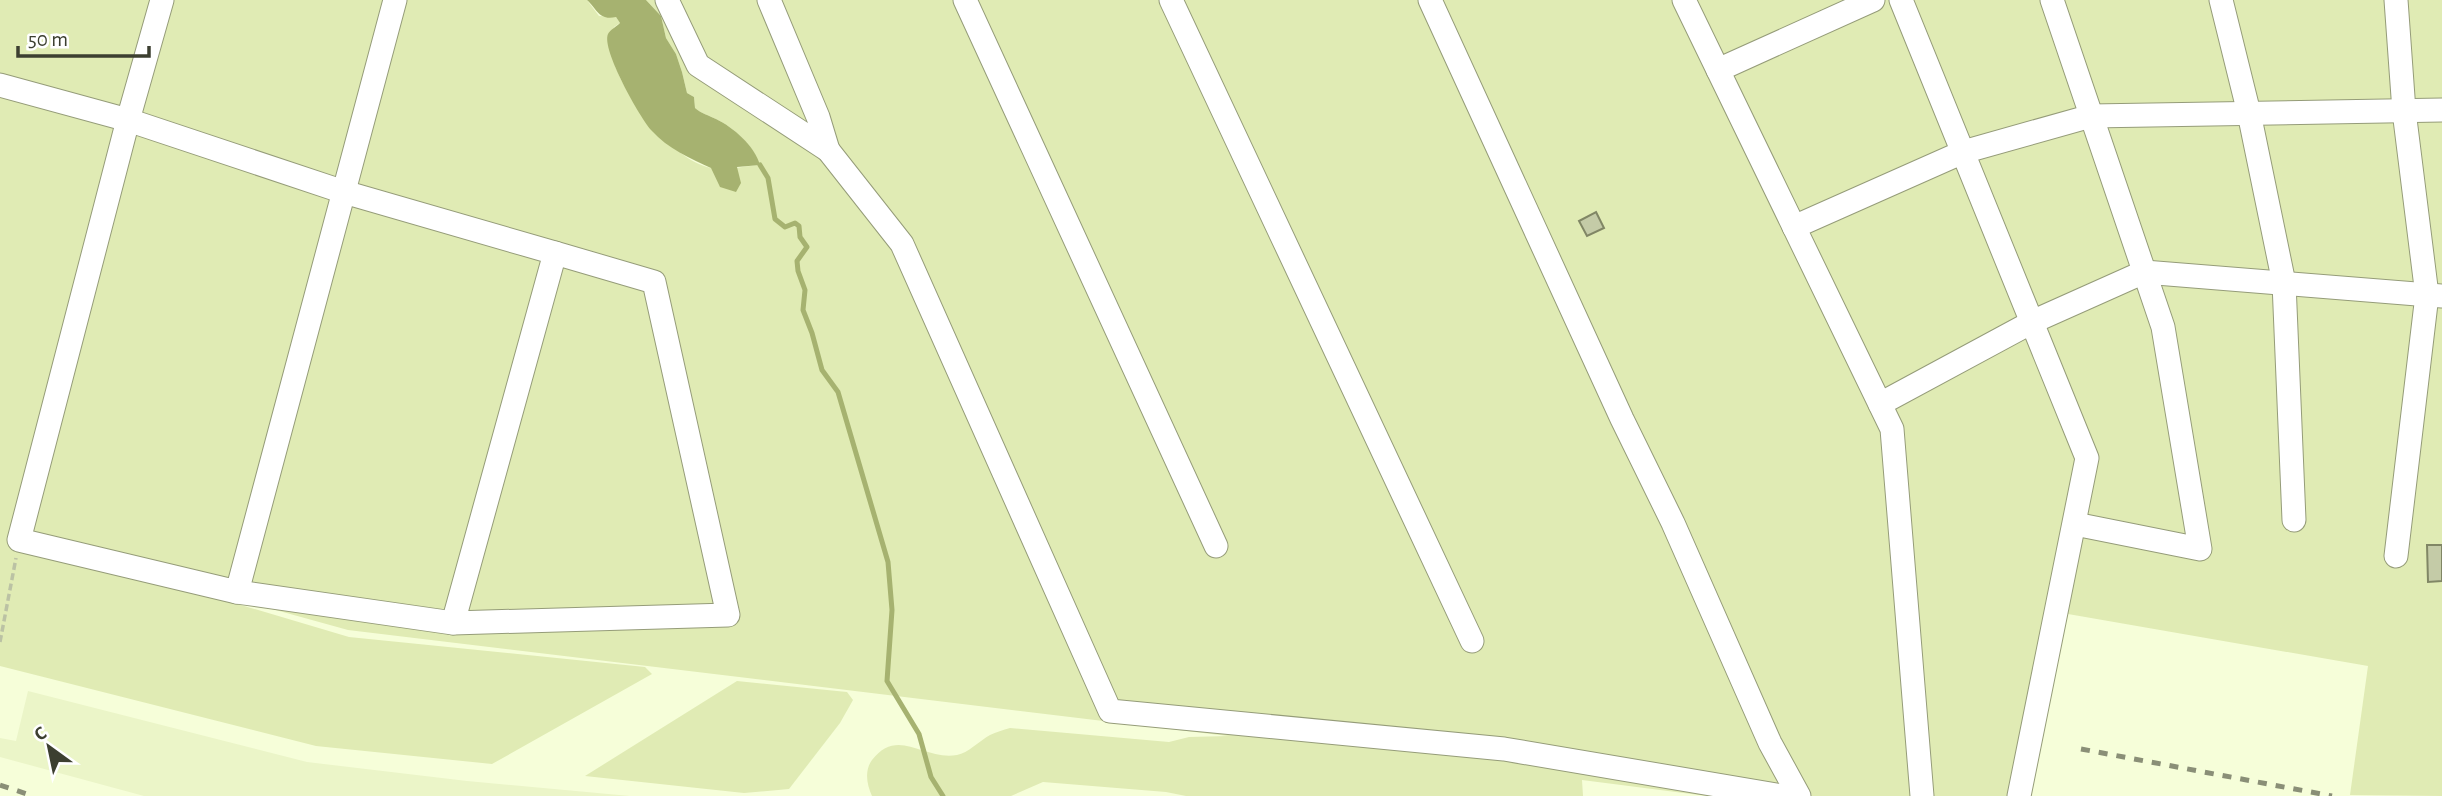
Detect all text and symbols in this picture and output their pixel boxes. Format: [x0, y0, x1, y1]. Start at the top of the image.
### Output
scale bar [18, 14, 149, 58]
text: 50 m [28, 29, 68, 50]
north arrow [14, 712, 84, 782]
text: С [31, 723, 50, 745]

